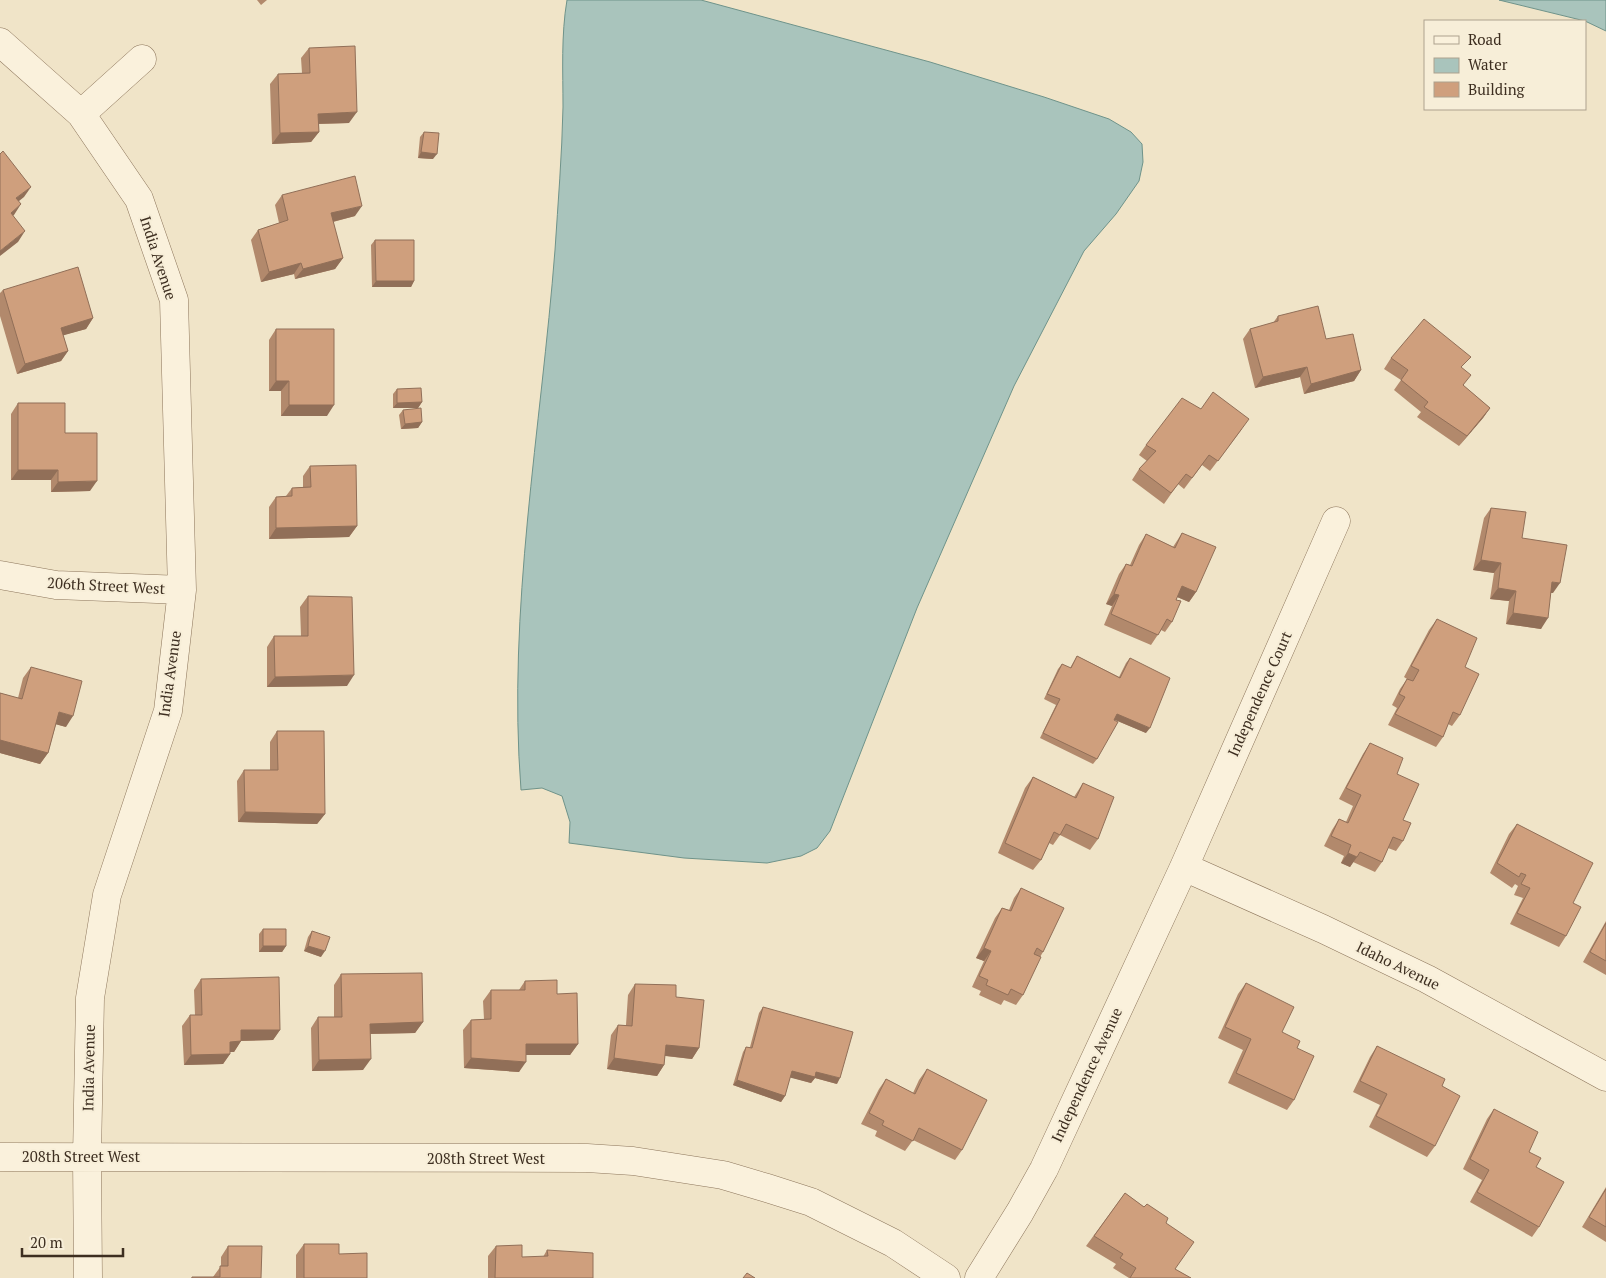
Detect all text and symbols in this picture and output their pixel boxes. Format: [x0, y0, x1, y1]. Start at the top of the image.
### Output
legend [1424, 20, 1586, 110]
text: Road [1468, 29, 1501, 49]
text: Water [1468, 54, 1508, 74]
text: Building [1468, 79, 1526, 99]
street label: India Avenue [136, 213, 182, 302]
street label: 206th Street West [46, 572, 166, 598]
street label: Independence Court [1222, 627, 1296, 759]
street label: India Avenue [153, 629, 185, 718]
street label: Idaho Avenue [1353, 936, 1444, 994]
street label: Independence Avenue [1046, 1004, 1126, 1145]
street label: India Avenue [77, 1024, 99, 1112]
street label: 208th Street West [22, 1146, 141, 1166]
street label: 208th Street West [427, 1148, 546, 1168]
scale bar [22, 1226, 124, 1258]
text: 20 m [30, 1232, 63, 1252]

